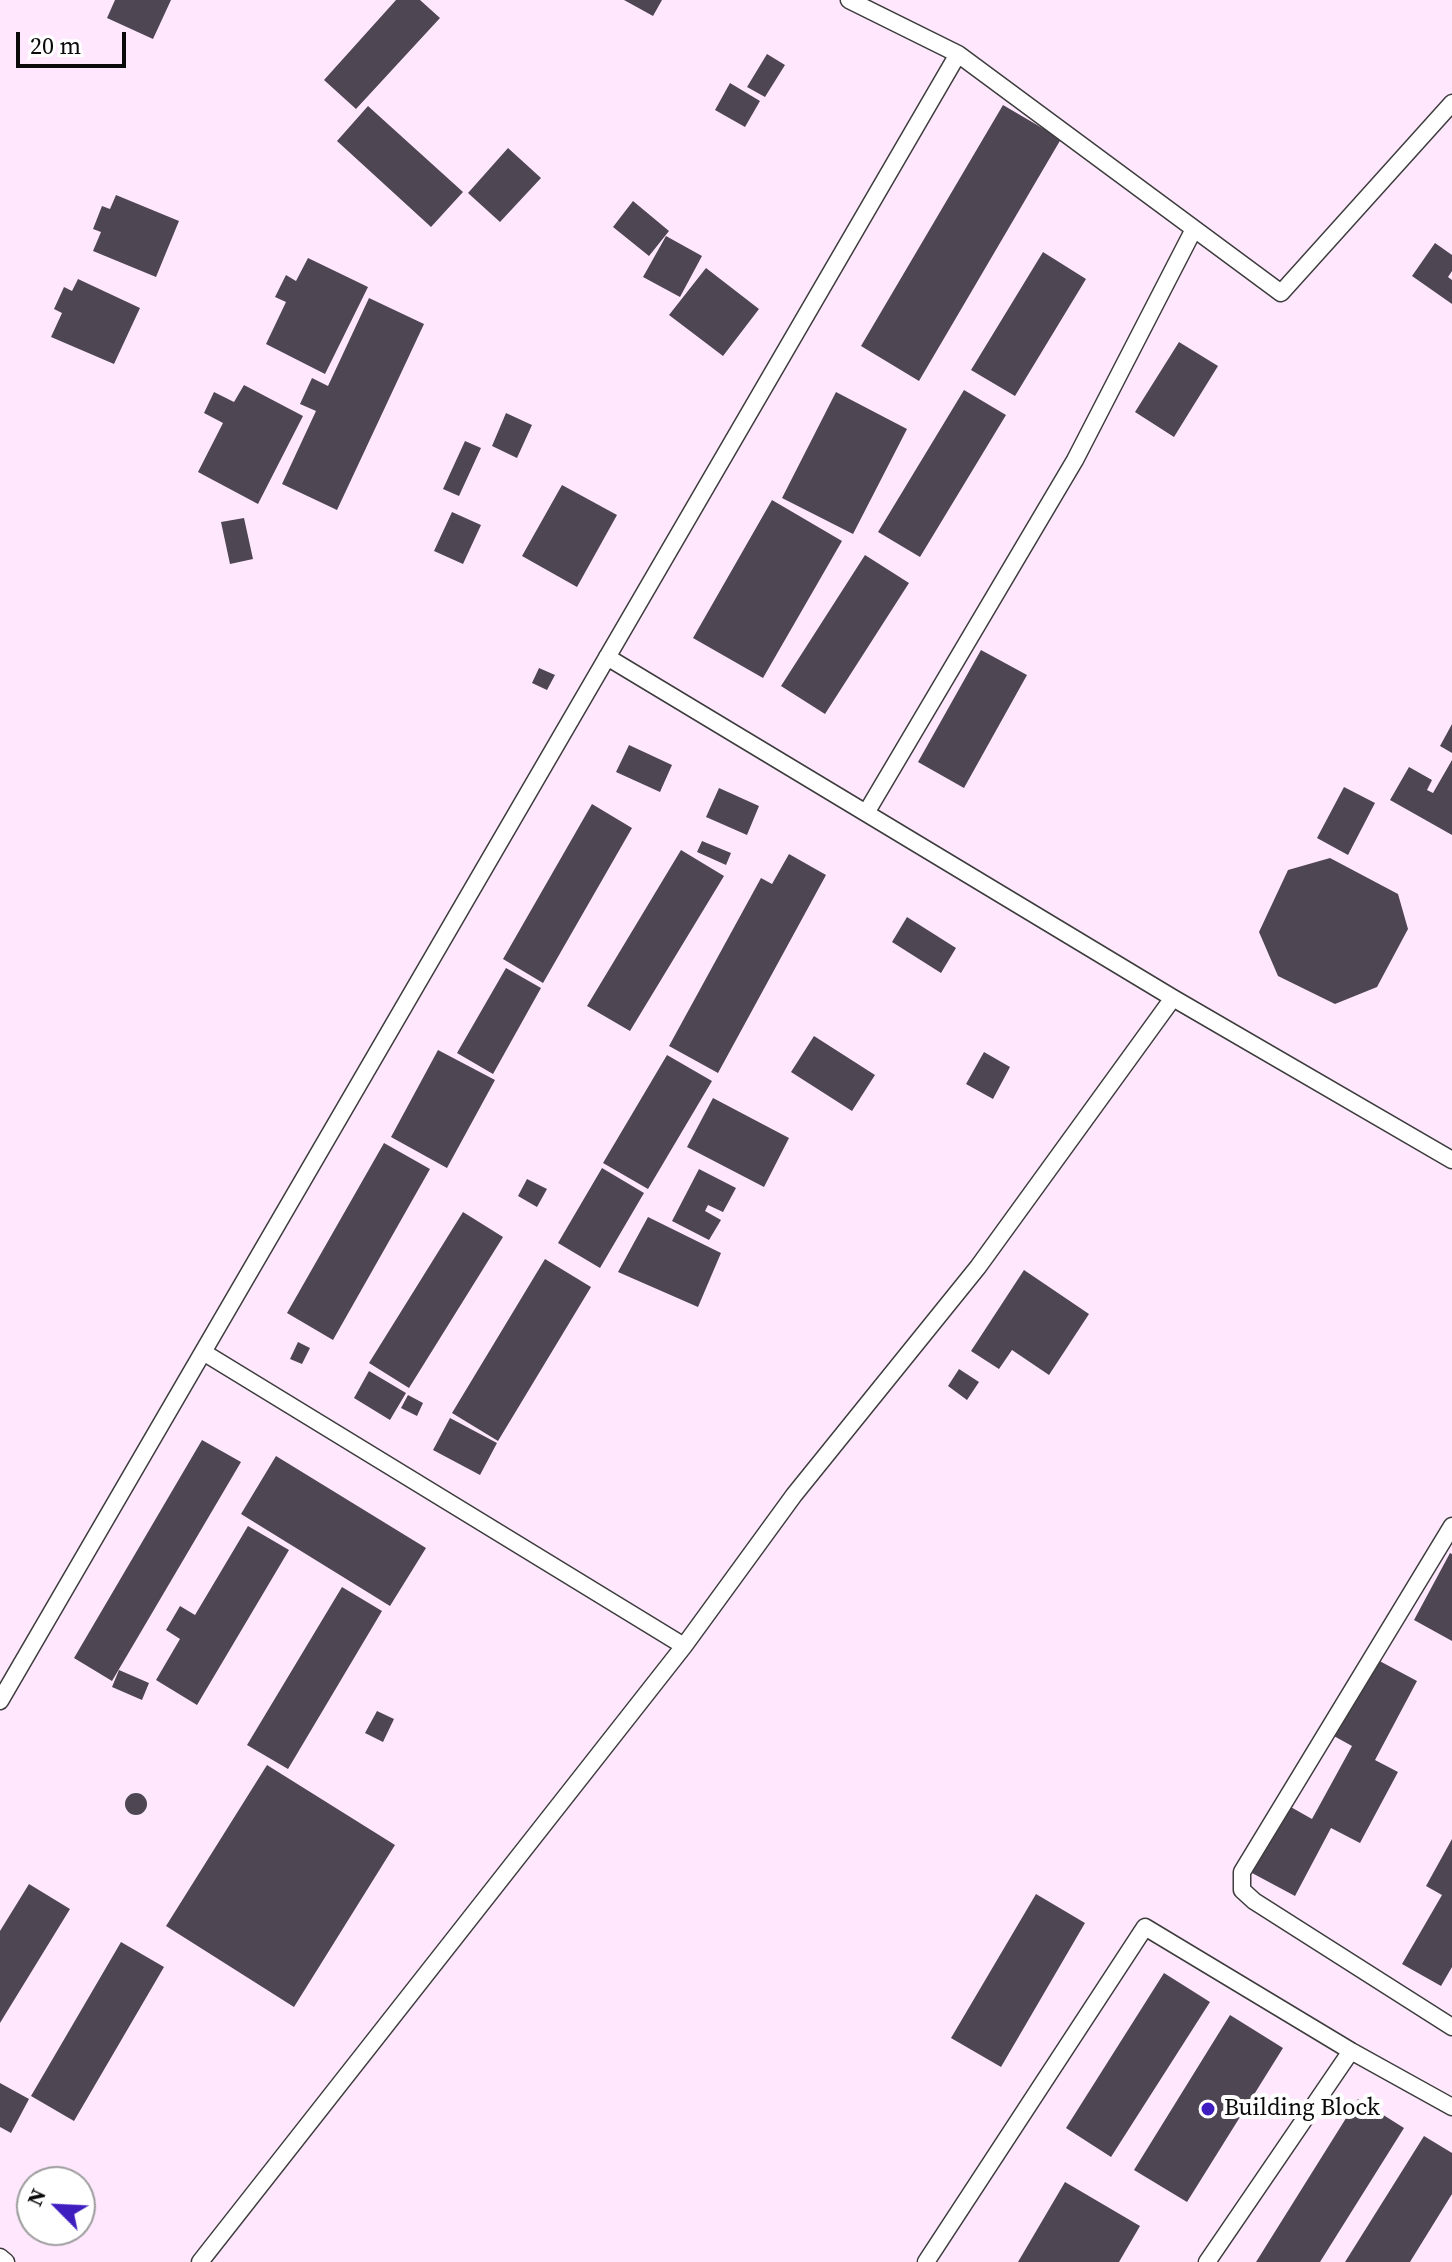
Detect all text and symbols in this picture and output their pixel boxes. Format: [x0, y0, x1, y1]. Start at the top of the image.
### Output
scale bar [20, 16, 130, 66]
text: 20 m [30, 29, 81, 62]
place label: Building Block [1224, 2095, 1380, 2123]
marker: Building Block [1199, 2100, 1217, 2118]
north arrow [16, 2166, 96, 2246]
text: N [19, 2184, 53, 2210]

